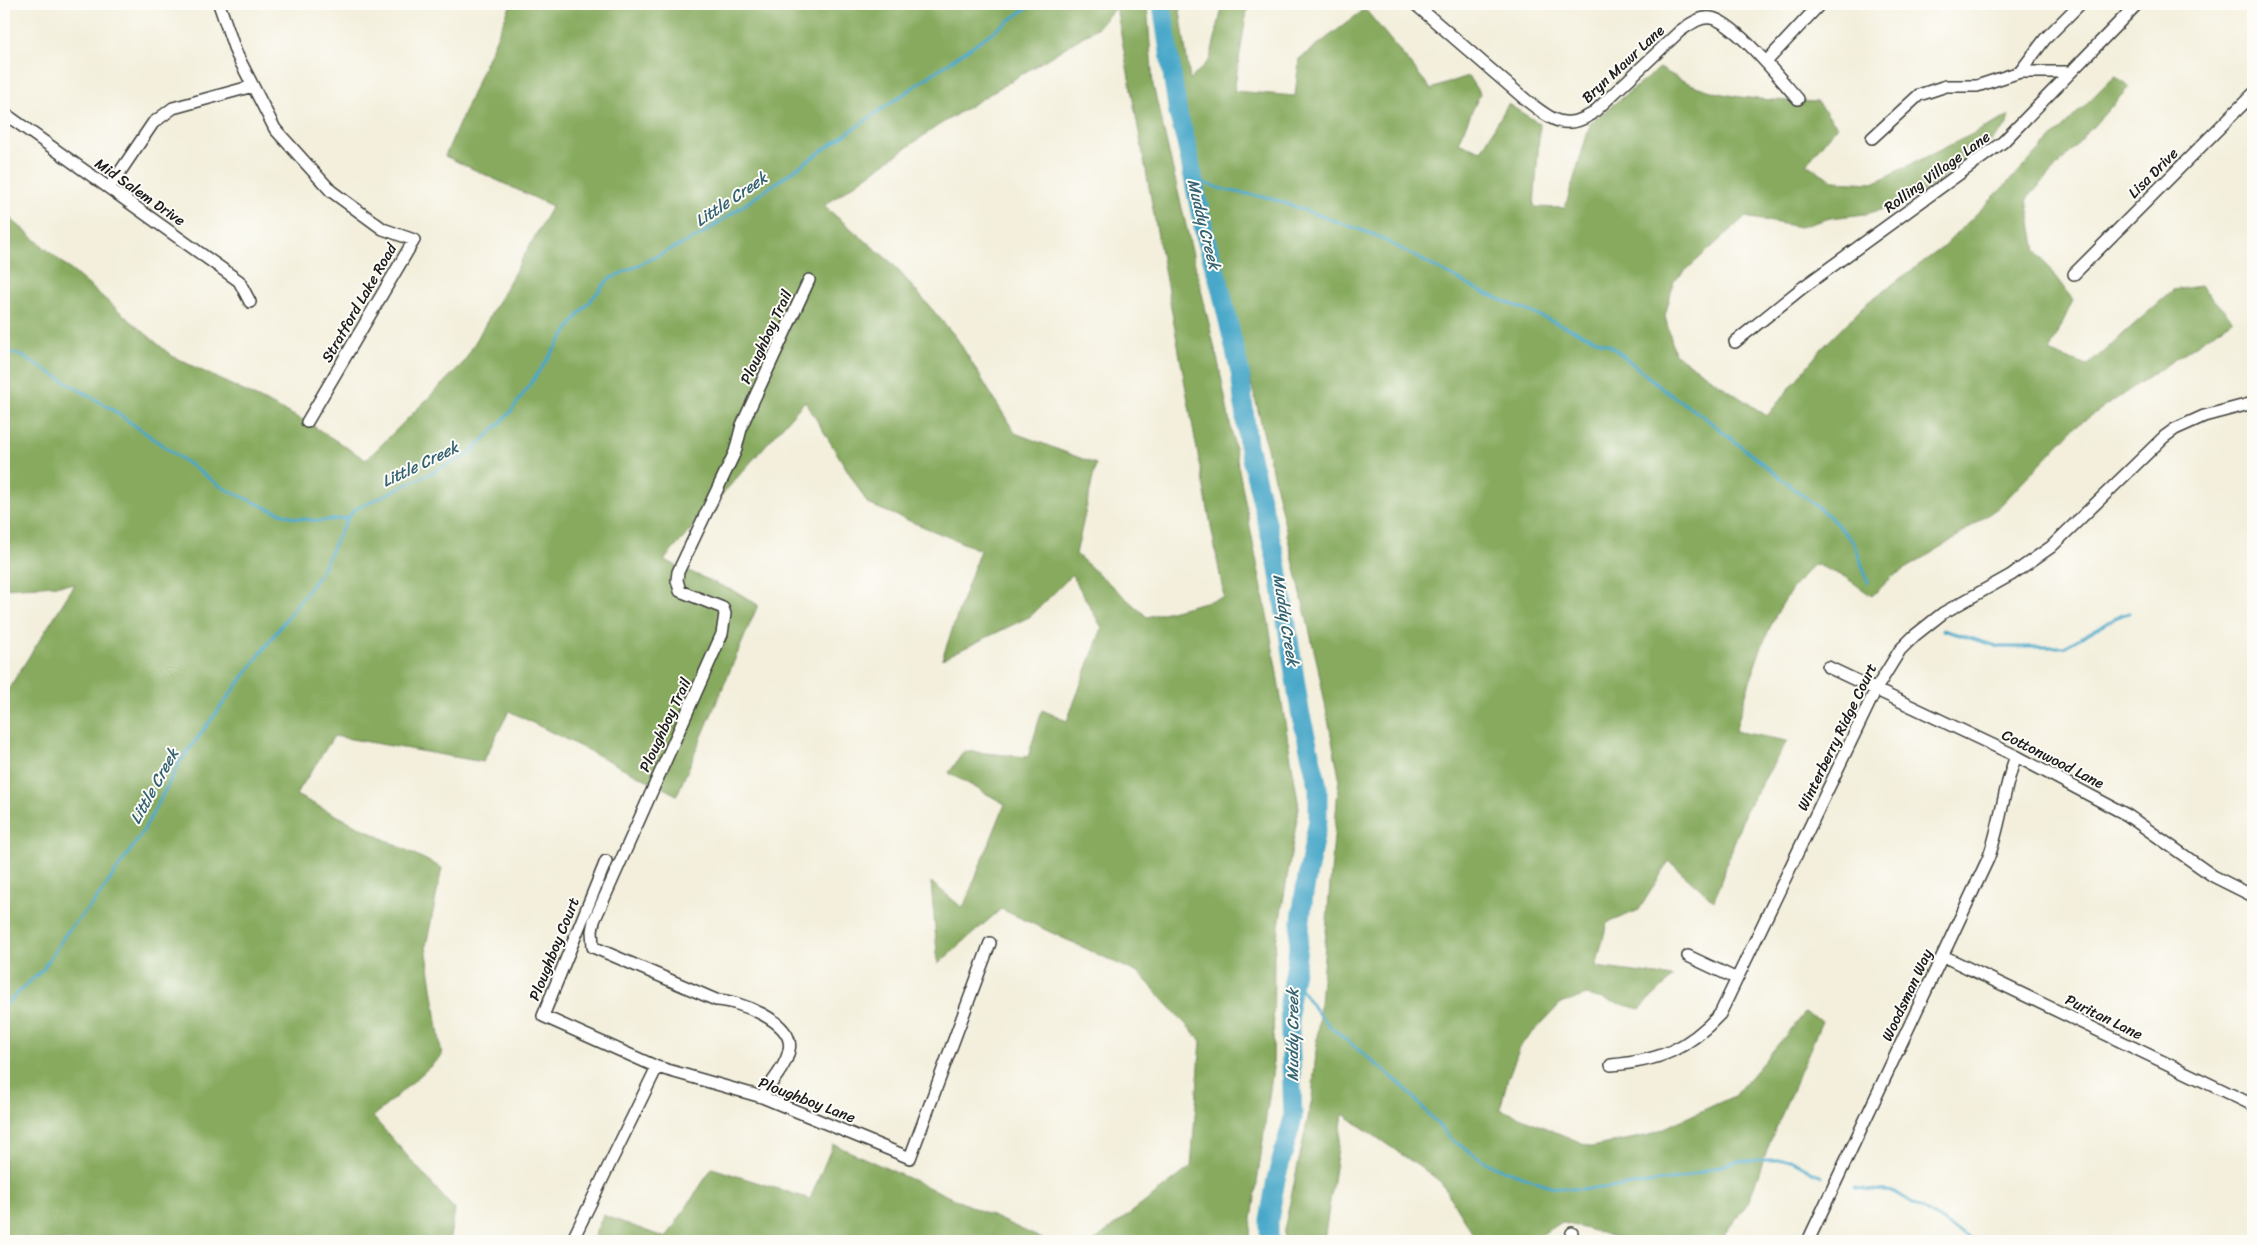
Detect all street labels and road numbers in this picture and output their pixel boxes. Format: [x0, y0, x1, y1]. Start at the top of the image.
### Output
street label: Bryn Mawr Lane [1575, 18, 1671, 110]
street label: Rolling Village Lane [1878, 124, 1996, 220]
street label: Lisa Drive [2121, 141, 2185, 205]
street label: Mid Salem Drive [89, 151, 191, 233]
street label: Stratford Lake Road [314, 237, 404, 368]
street label: Ploughboy Trail [733, 285, 800, 388]
street label: Winterberry Ridge Court [1790, 658, 1884, 815]
street label: Ploughboy Trail [632, 673, 699, 776]
street label: Cottonwood Lane [1997, 722, 2109, 796]
street label: Ploughboy Court [521, 893, 587, 1005]
street label: Woodsman Way [1874, 944, 1940, 1046]
street label: Puritan Lane [2061, 987, 2148, 1047]
street label: Ploughboy Lane [755, 1070, 860, 1131]

